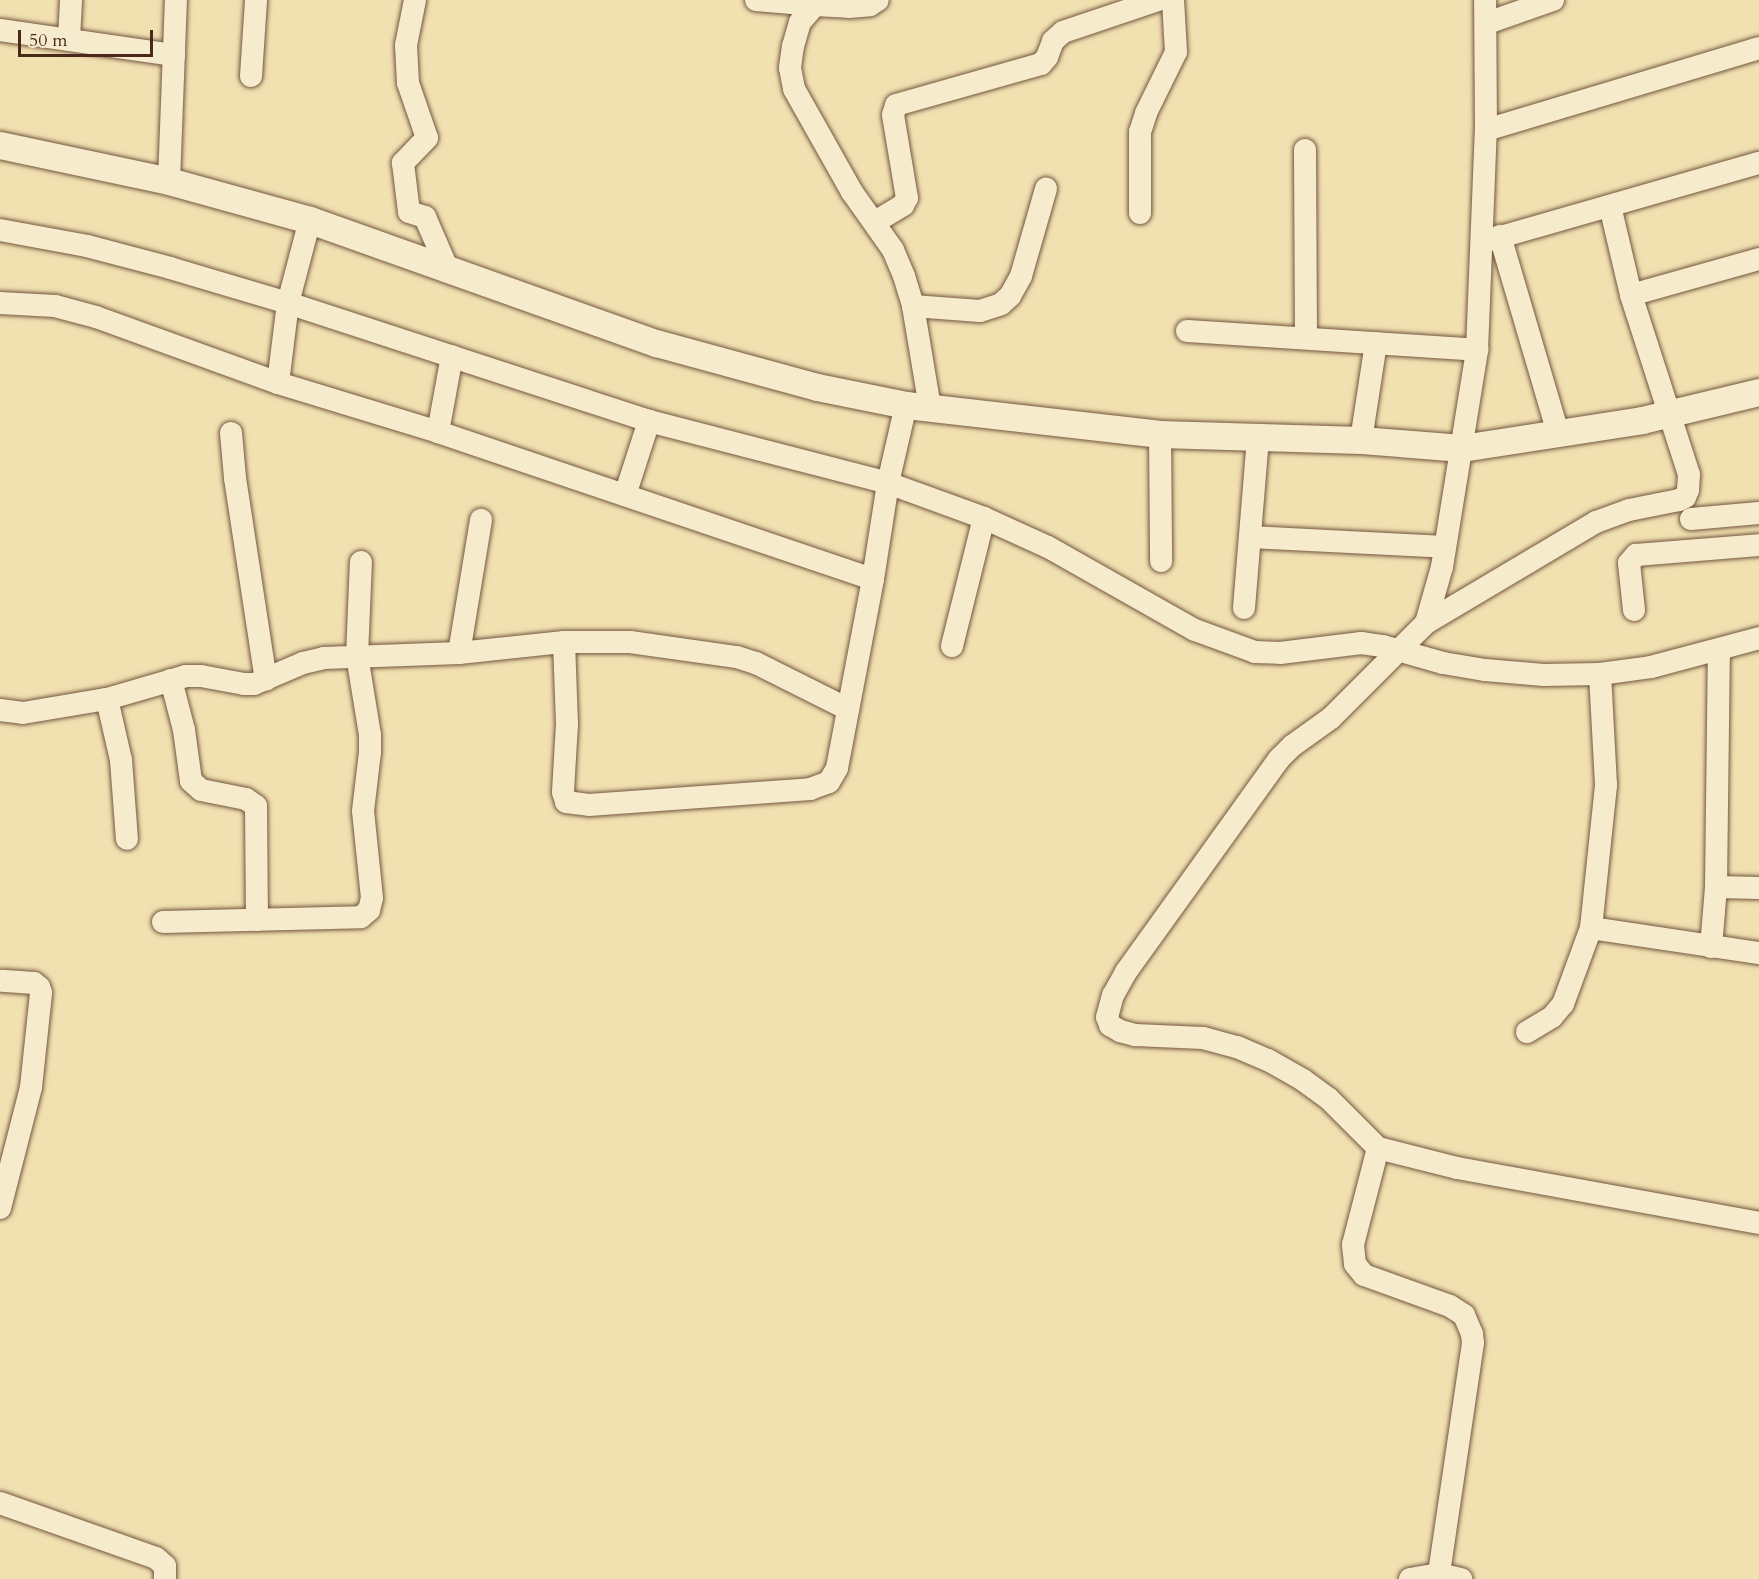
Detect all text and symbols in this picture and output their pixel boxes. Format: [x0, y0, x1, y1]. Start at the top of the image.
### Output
scale bar [21, 18, 156, 56]
text: 50 m [29, 28, 68, 53]

